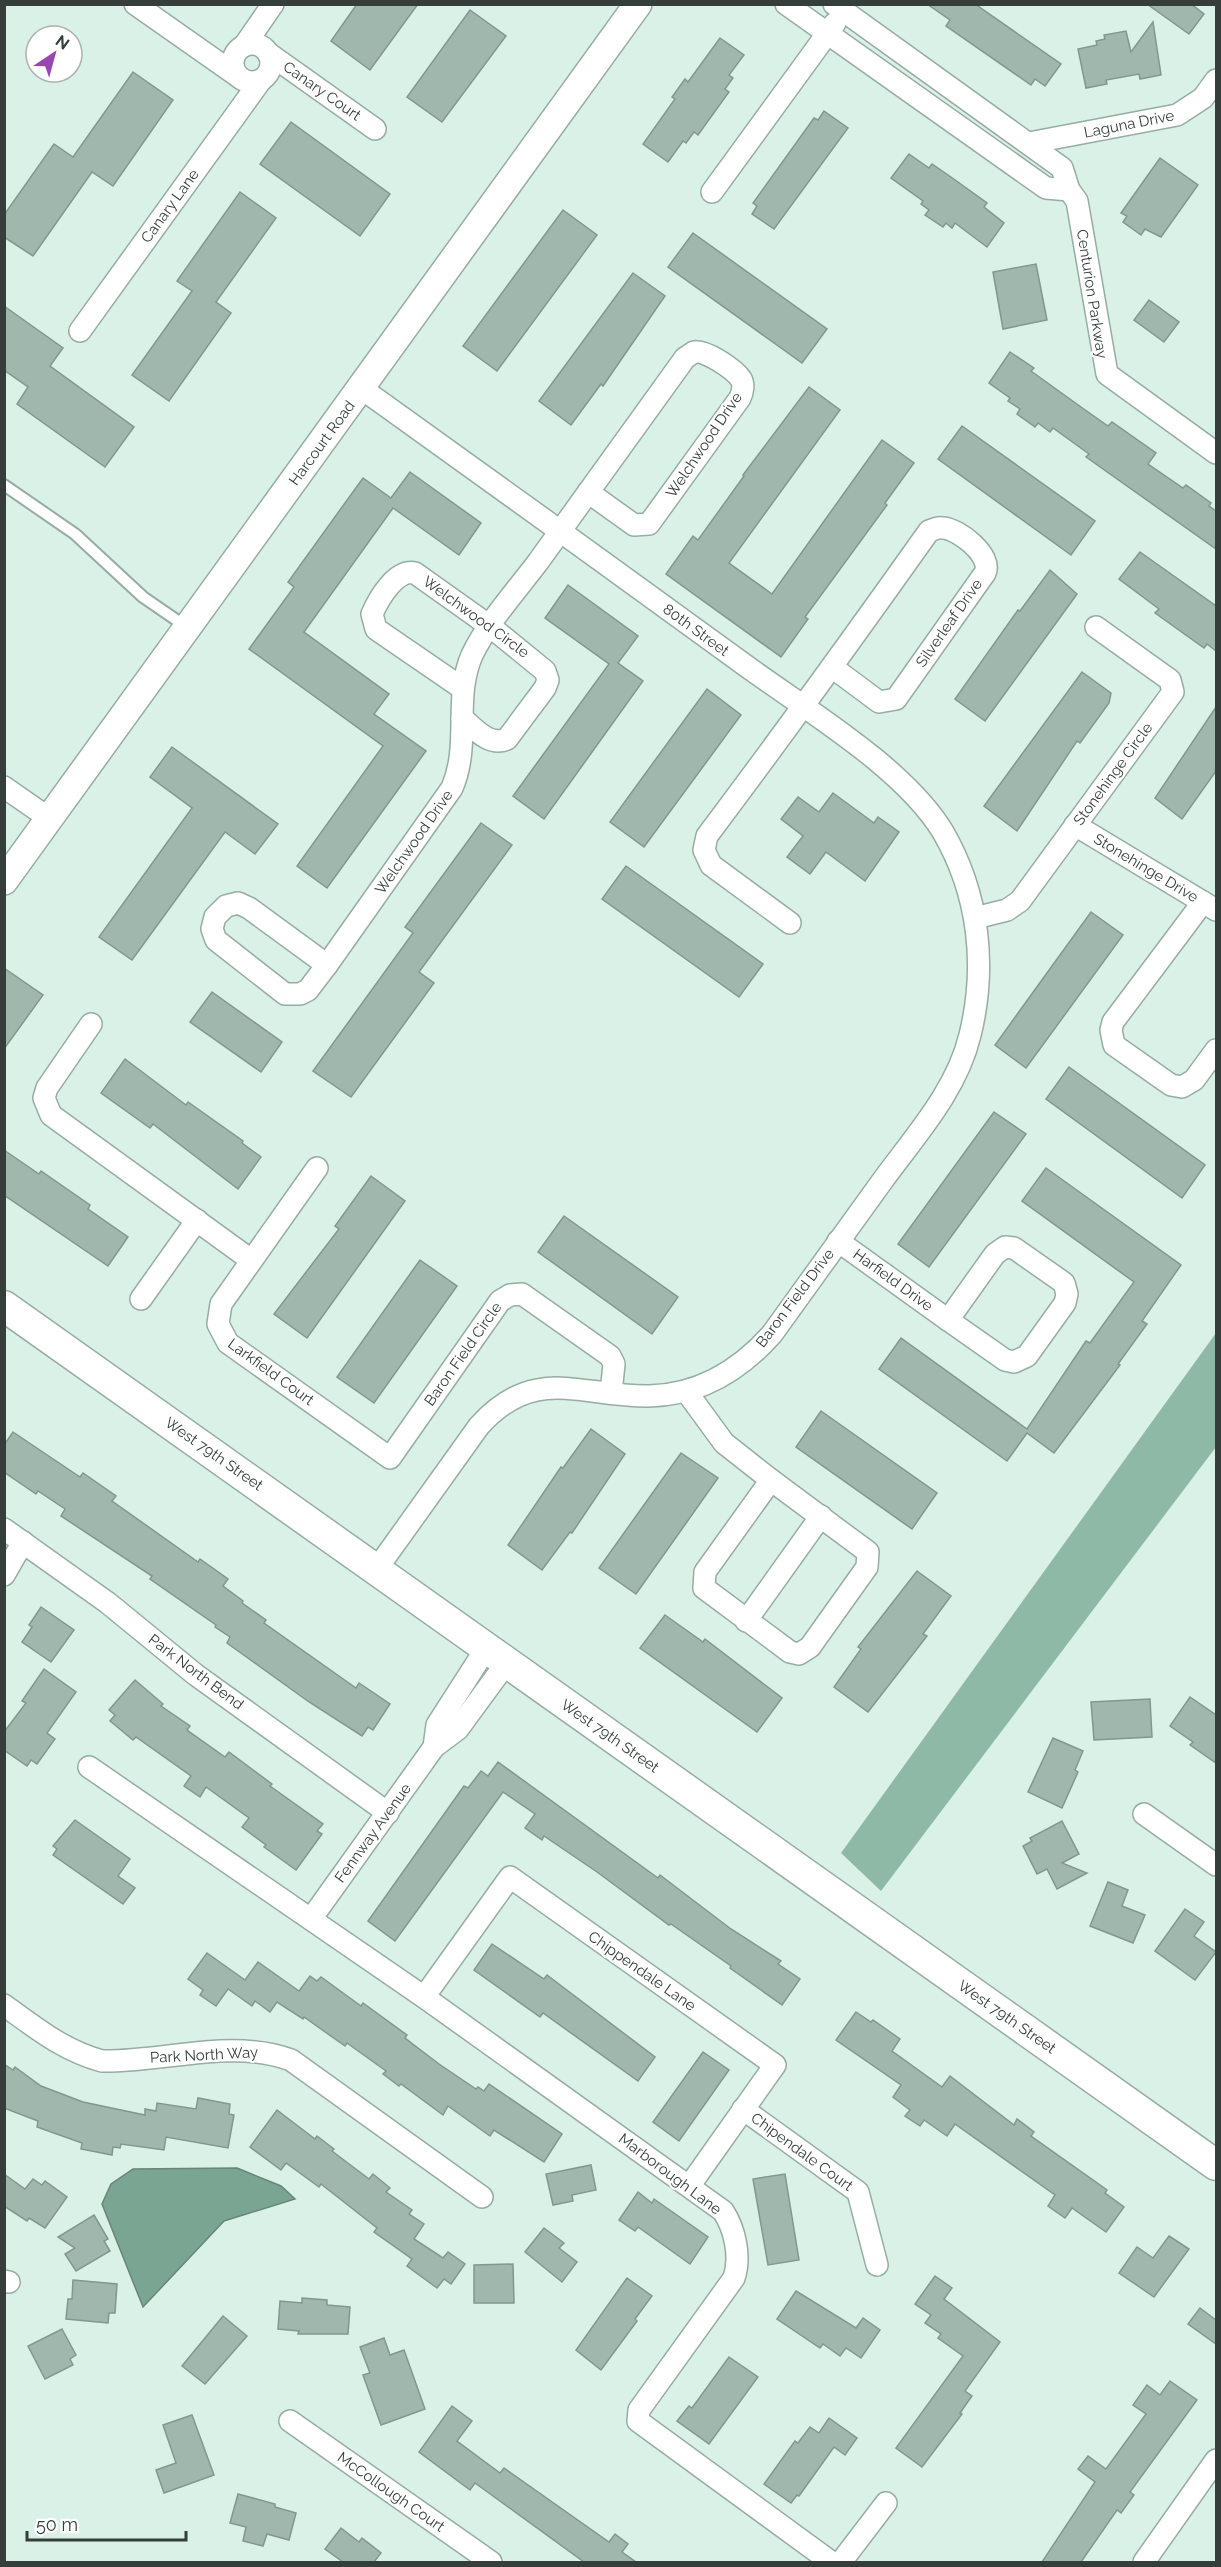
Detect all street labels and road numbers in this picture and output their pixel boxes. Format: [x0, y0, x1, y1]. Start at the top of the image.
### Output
street label: Canary Court [280, 58, 364, 124]
street label: Laguna Drive [1082, 106, 1176, 142]
street label: Canary Lane [137, 165, 203, 246]
street label: Centurion Parkway [1073, 228, 1111, 360]
street label: Welchwood Drive [662, 389, 746, 501]
street label: Harcourt Road [285, 397, 359, 489]
street label: Welchwood Circle [419, 572, 533, 662]
street label: Silverleaf Drive [912, 575, 986, 670]
street label: 80th Street [659, 600, 733, 660]
street label: Stonehinge Circle [1070, 719, 1156, 829]
street label: Welchwood Drive [371, 786, 457, 898]
street label: Stonehinge Drive [1090, 830, 1202, 906]
street label: Baron Field Drive [752, 1245, 838, 1351]
street label: Harfield Drive [850, 1245, 936, 1315]
street label: Baron Field Circle [420, 1298, 506, 1409]
street label: Larkfield Court [224, 1335, 318, 1409]
street label: West 79th Street [162, 1413, 266, 1495]
street label: Park North Bend [145, 1630, 247, 1714]
street label: West 79th Street [558, 1695, 662, 1777]
street label: Fennway Avenue [331, 1780, 415, 1886]
street label: Chippendale Lane [585, 1927, 699, 2015]
street label: West 79th Street [955, 1976, 1059, 2058]
street label: Park North Way [150, 2043, 258, 2067]
street label: Chipendale Court [747, 2109, 857, 2195]
street label: Marborough Lane [615, 2130, 725, 2219]
street label: McCollough Court [334, 2448, 448, 2536]

